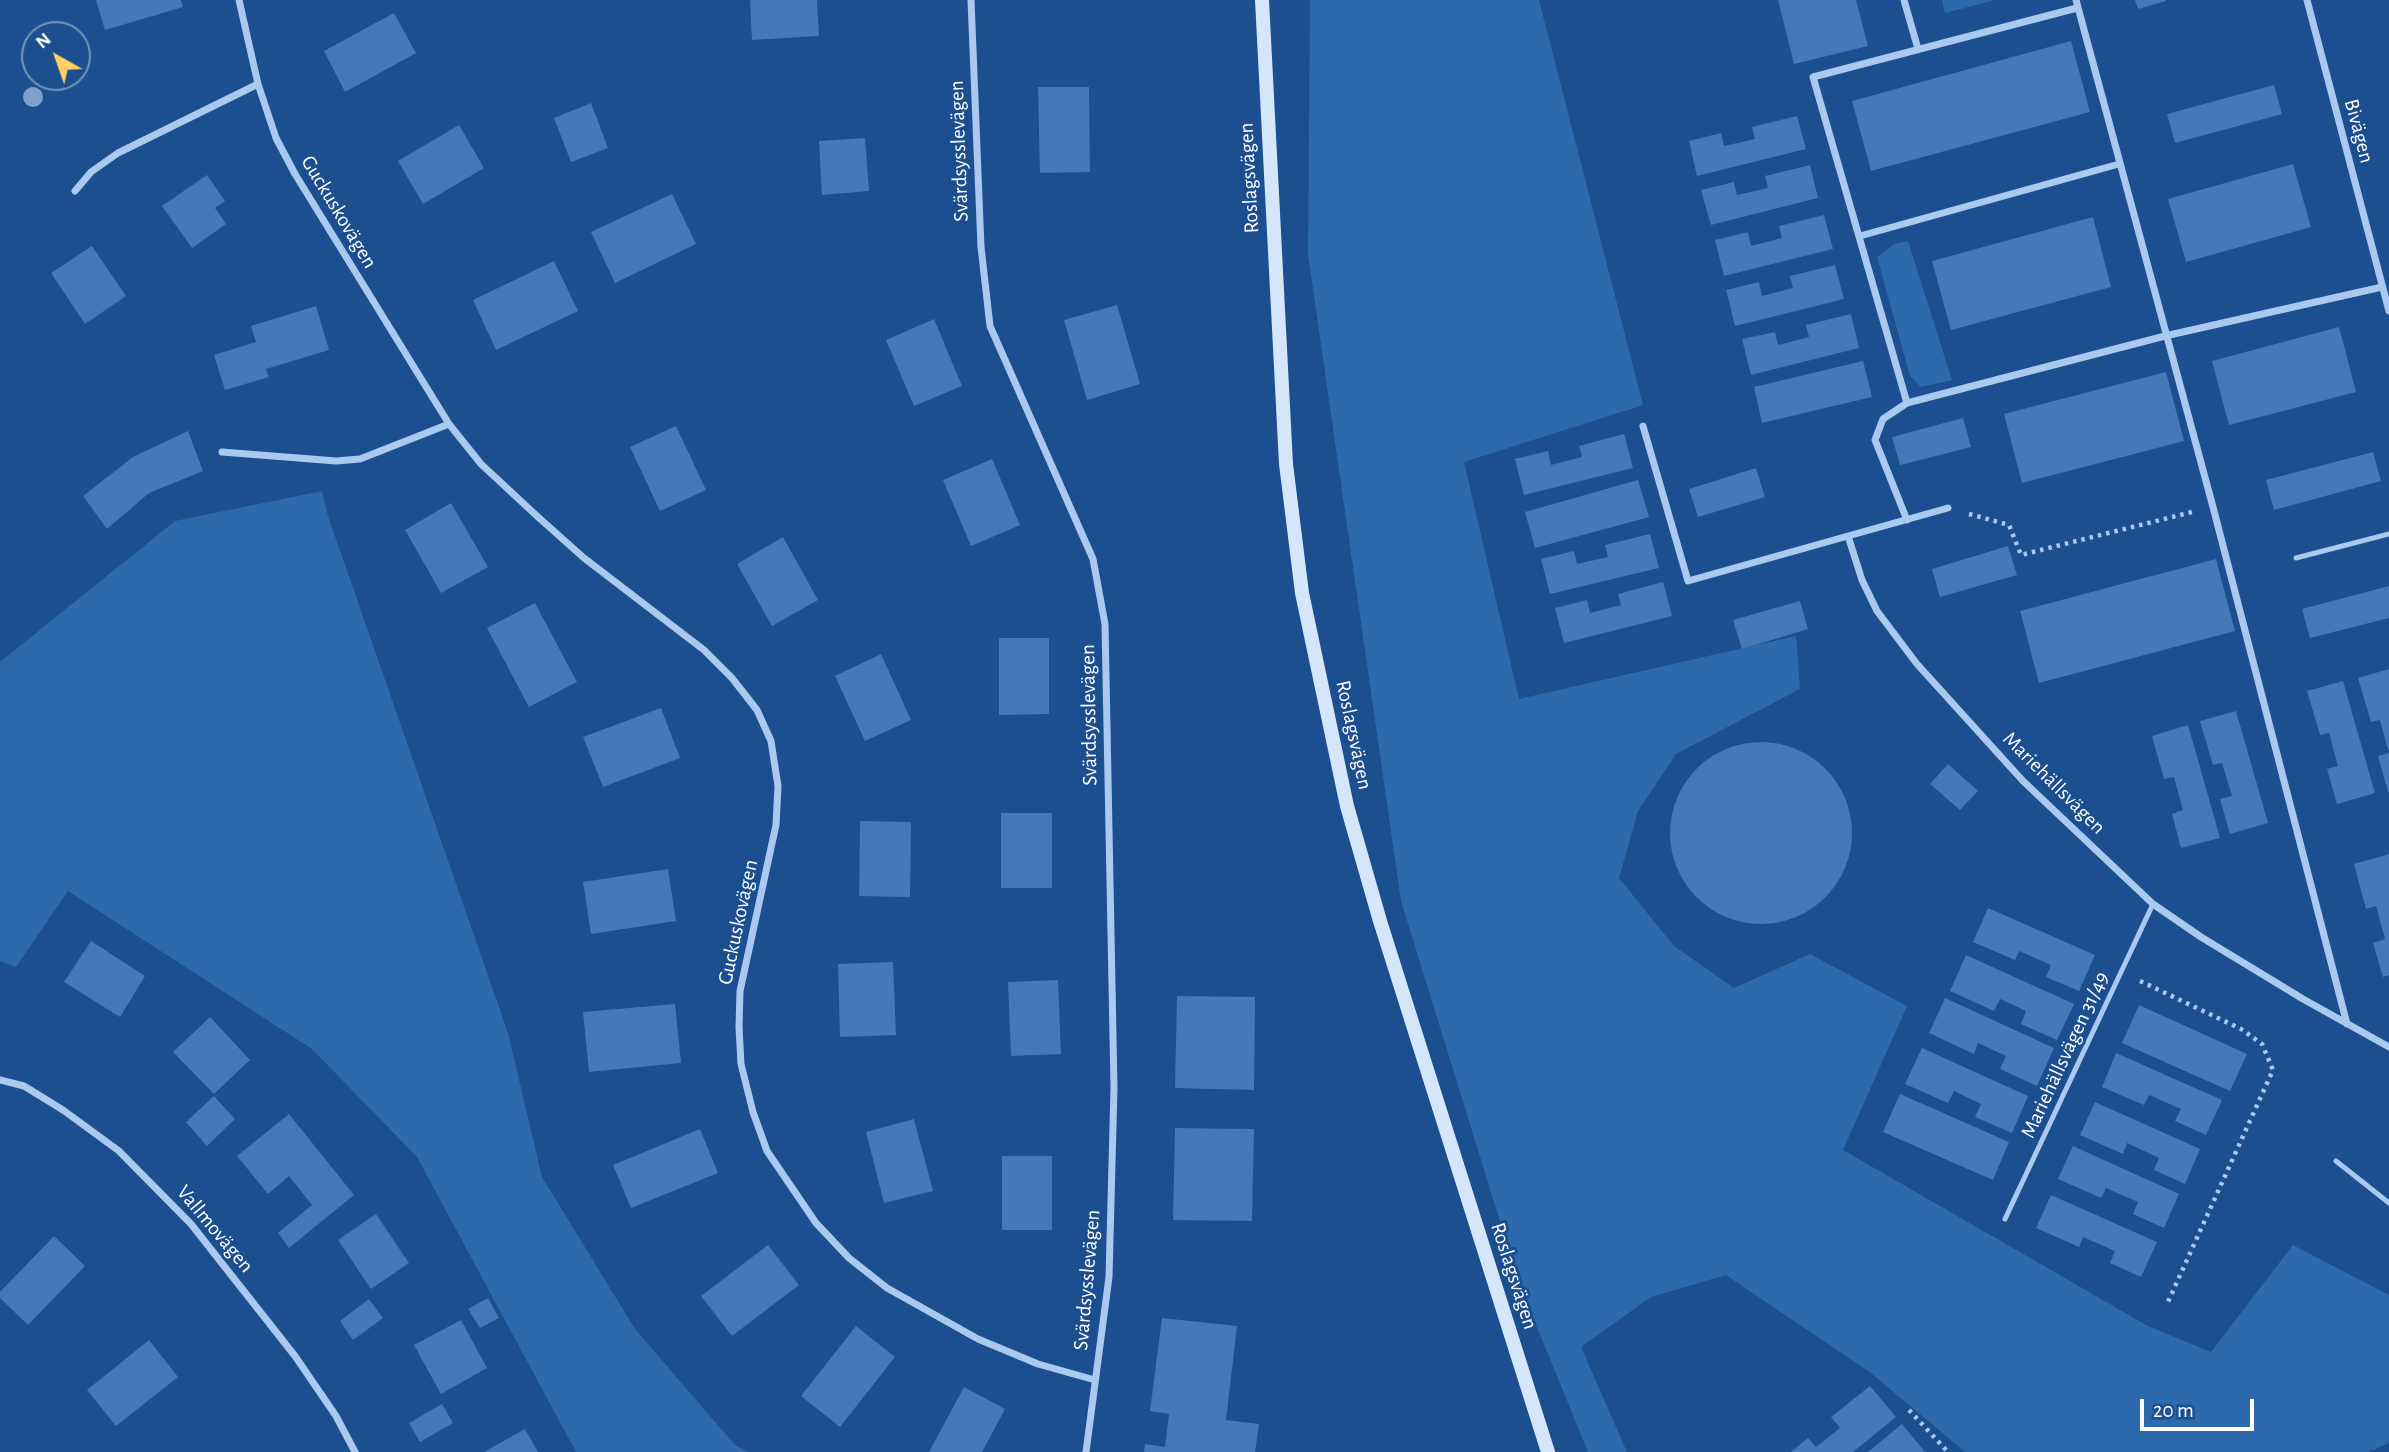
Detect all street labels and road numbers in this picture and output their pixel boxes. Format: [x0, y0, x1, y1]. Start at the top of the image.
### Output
street label: Svärdsysslevägen [944, 80, 974, 222]
street label: Bivägen [2338, 96, 2380, 166]
street label: Roslagsvägen [1234, 122, 1264, 234]
street label: Guckuskovägen [295, 151, 383, 273]
street label: Svärdsysslevägen [1075, 644, 1103, 786]
street label: Roslagsvägen [1330, 678, 1378, 792]
street label: Mariehällsvägen [1997, 726, 2111, 840]
street label: Guckuskovägen [712, 857, 764, 987]
street label: Mariehällsvägen 31/49 [2015, 968, 2115, 1142]
street label: Vallmovägen [171, 1180, 259, 1278]
street label: Svärdsysslevägen [1068, 1209, 1106, 1351]
street label: Roslagsvägen [1485, 1219, 1543, 1333]

